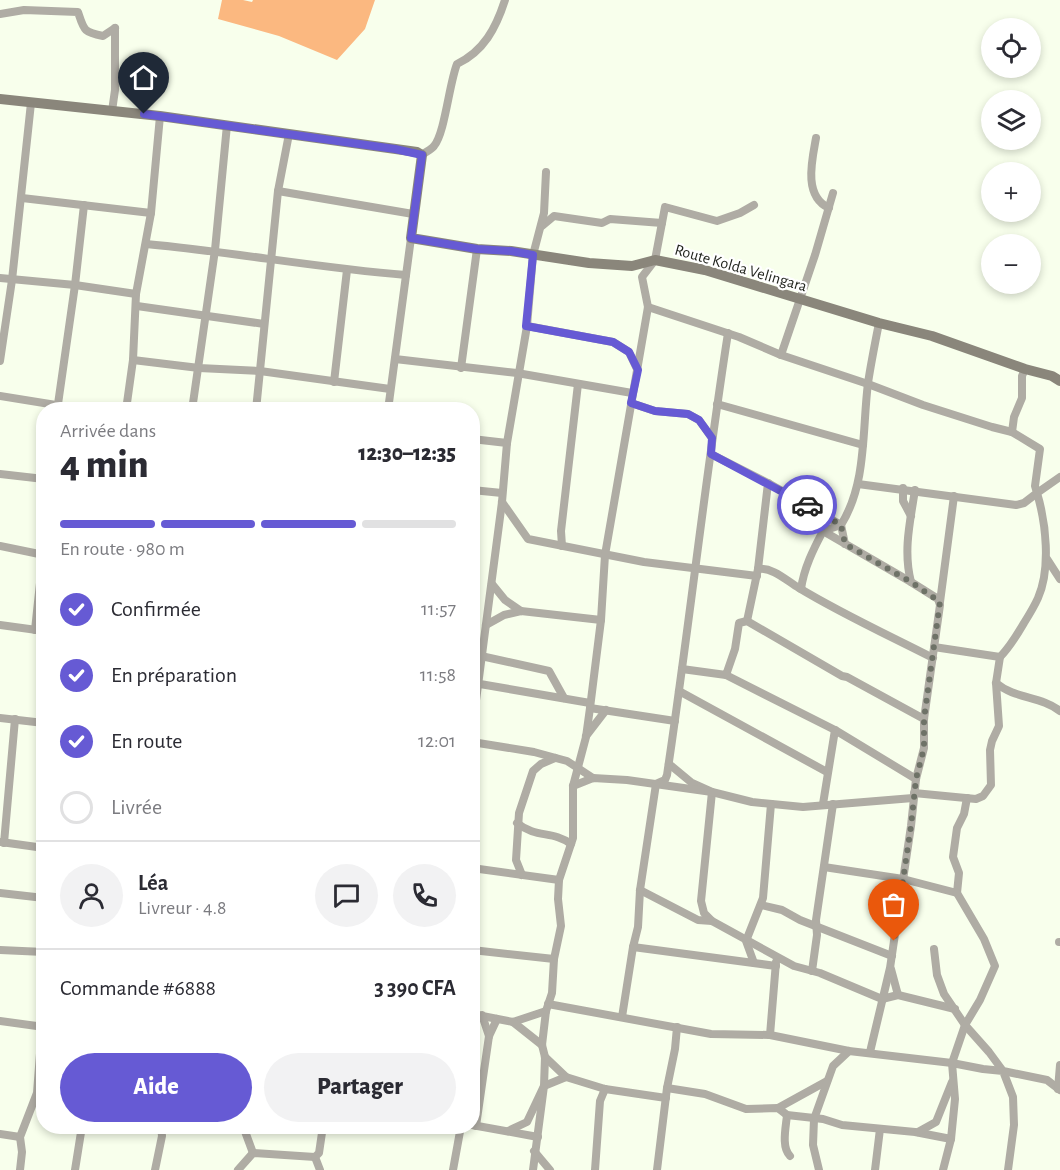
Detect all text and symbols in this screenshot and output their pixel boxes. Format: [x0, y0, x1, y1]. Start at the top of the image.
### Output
map controls [981, 18, 1041, 294]
button: locate [981, 18, 1041, 78]
pin [118, 52, 169, 114]
icon: home [127, 61, 160, 94]
button: layers [981, 90, 1041, 150]
button: + [981, 162, 1041, 222]
button: − [981, 234, 1041, 294]
street label: Route Kolda Velingara [673, 241, 809, 294]
text: Arrivée dans [60, 421, 156, 441]
text: 12:30–12:35 [358, 442, 456, 464]
text: 4 min [60, 446, 149, 485]
courier [777, 475, 837, 535]
icon: car [791, 489, 824, 522]
text: En route · 980 m [60, 539, 185, 559]
icon: check [60, 593, 93, 626]
text: Confirmée [111, 598, 201, 620]
text: 11:57 [421, 599, 456, 619]
icon: check [60, 659, 93, 692]
text: En préparation [111, 664, 237, 686]
text: 11:58 [420, 665, 456, 685]
icon: check [60, 725, 93, 758]
text: En route [111, 730, 182, 752]
text: 12:01 [418, 731, 456, 751]
text: Livrée [111, 796, 162, 818]
button: person [60, 864, 123, 927]
button: chat [315, 864, 378, 927]
button: phone [393, 864, 456, 927]
text: Léa [138, 872, 168, 894]
pin [868, 879, 919, 941]
icon: bag [877, 888, 910, 921]
text: Livreur · 4.8 [138, 898, 227, 918]
text: Commande #6888 [60, 977, 216, 999]
text: 3 390 CFA [374, 977, 456, 999]
button: Aide [60, 1053, 252, 1122]
button: Partager [264, 1053, 456, 1122]

